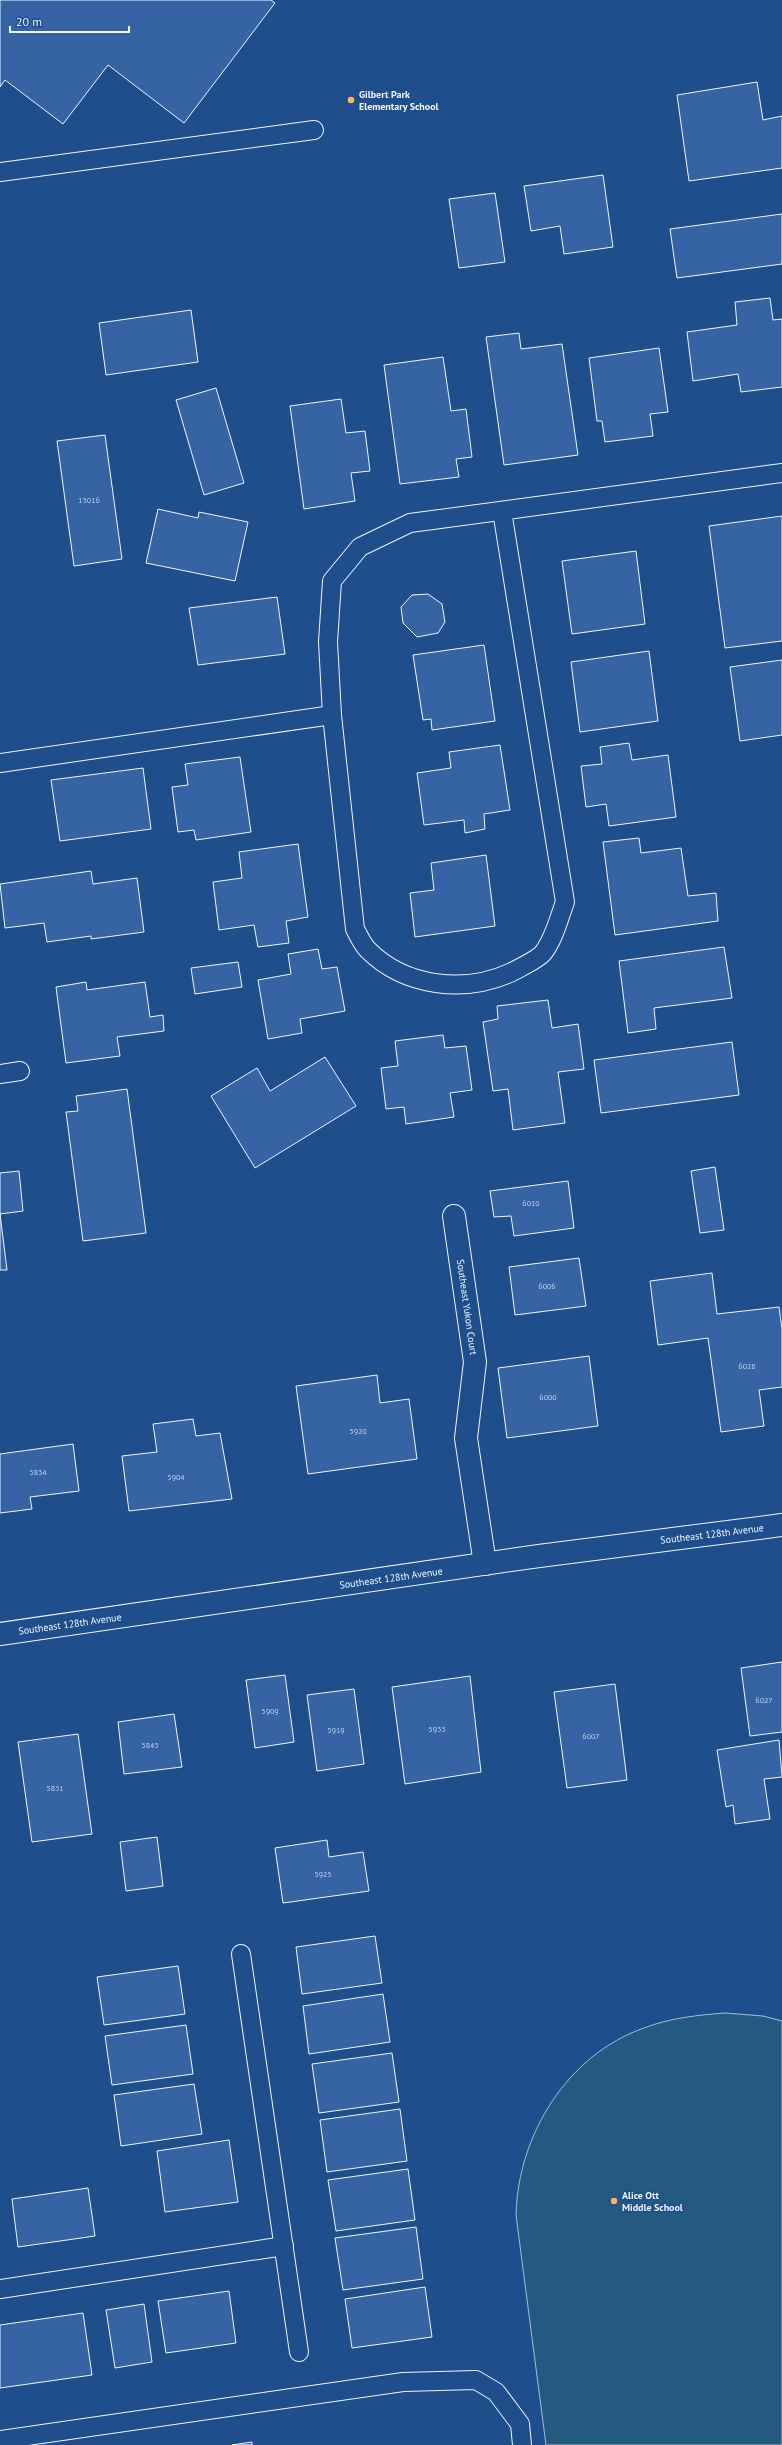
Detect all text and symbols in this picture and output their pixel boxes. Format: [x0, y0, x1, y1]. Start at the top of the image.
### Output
scale bar [10, 8, 129, 34]
text: 20 m [16, 14, 42, 29]
place label: Gilbert Park Elementary School [359, 88, 439, 113]
marker: Gilbert Park Elementary School [346, 95, 356, 105]
house number: 13016 [78, 495, 100, 505]
house number: 6010 [522, 1198, 540, 1208]
street label: Southeast Yukon Court [454, 1258, 480, 1356]
house number: 6006 [538, 1281, 556, 1291]
house number: 6028 [738, 1361, 756, 1371]
house number: 6000 [539, 1392, 557, 1402]
house number: 5920 [349, 1426, 367, 1436]
house number: 5834 [29, 1467, 47, 1477]
house number: 5904 [167, 1472, 185, 1482]
street label: Southeast 128th Avenue [660, 1521, 764, 1547]
street label: Southeast 128th Avenue [339, 1564, 443, 1592]
street label: Southeast 128th Avenue [18, 1610, 122, 1638]
house number: 6027 [755, 1695, 773, 1705]
house number: 5909 [261, 1706, 279, 1716]
house number: 5933 [428, 1724, 446, 1734]
house number: 5919 [327, 1725, 345, 1735]
house number: 6007 [582, 1731, 600, 1741]
house number: 5843 [141, 1740, 159, 1750]
house number: 5831 [46, 1783, 64, 1793]
house number: 5925 [314, 1869, 332, 1879]
place label: Alice Ott Middle School [622, 2189, 683, 2214]
marker: Alice Ott Middle School [609, 2196, 619, 2206]

